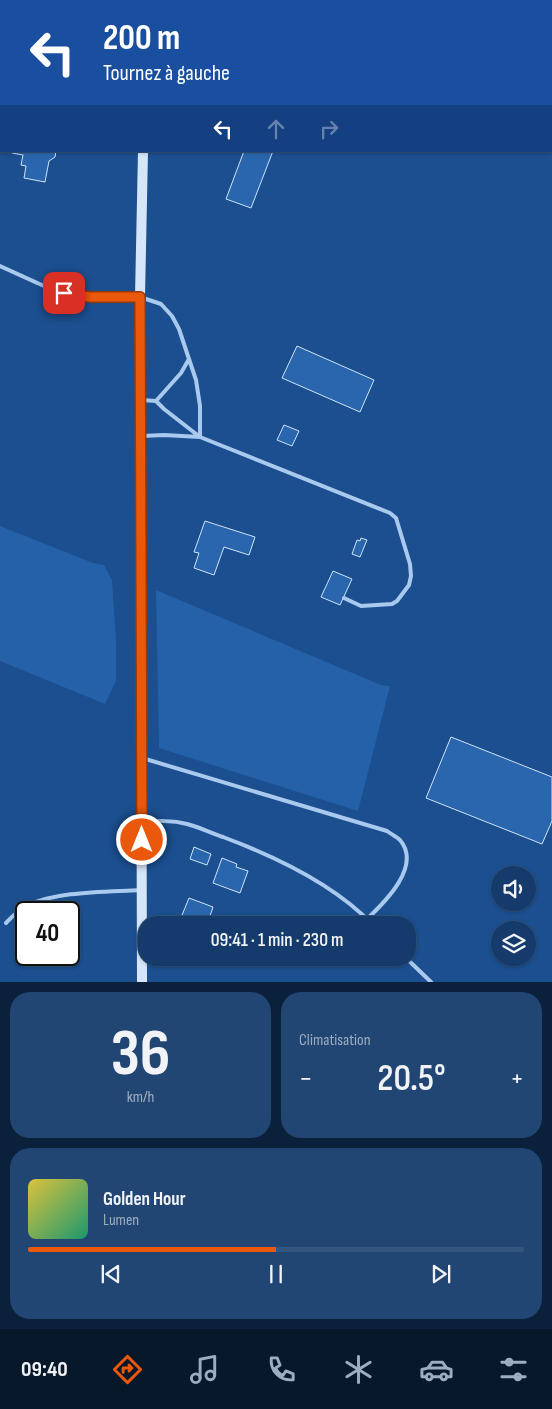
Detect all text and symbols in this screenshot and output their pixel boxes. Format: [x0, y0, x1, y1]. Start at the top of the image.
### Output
text: 200 m [103, 17, 180, 60]
icon: left [20, 20, 85, 85]
text: Tournez à gauche [103, 60, 230, 87]
icon: left [209, 115, 237, 143]
icon: ahead [262, 115, 290, 143]
icon: right [315, 115, 343, 143]
pin [43, 272, 85, 314]
icon: arrive [50, 279, 78, 307]
position arrow [115, 813, 167, 865]
map controls [491, 866, 536, 966]
button: sound [491, 866, 536, 911]
speed limit sign: 40 [15, 901, 80, 966]
button: layers [491, 921, 536, 966]
text: 09:41 · 1 min · 230 m [211, 929, 343, 952]
text: 36 [111, 1016, 170, 1094]
text: Climatisation [299, 1031, 371, 1050]
text: 20.5° [377, 1056, 446, 1101]
text: − [299, 1062, 313, 1095]
text: + [510, 1062, 524, 1095]
text: km/h [127, 1088, 154, 1107]
text: Golden Hour [103, 1188, 186, 1211]
text: Lumen [103, 1211, 139, 1230]
icon: previous [97, 1260, 125, 1288]
icon: pause [262, 1260, 290, 1288]
icon: next [427, 1260, 455, 1288]
icon: directions [110, 1352, 145, 1387]
icon: music [187, 1352, 222, 1387]
icon: phone [264, 1352, 299, 1387]
icon: climate [341, 1352, 376, 1387]
icon: car [419, 1352, 454, 1387]
icon: filters [496, 1352, 531, 1387]
text: 09:40 [21, 1356, 68, 1383]

